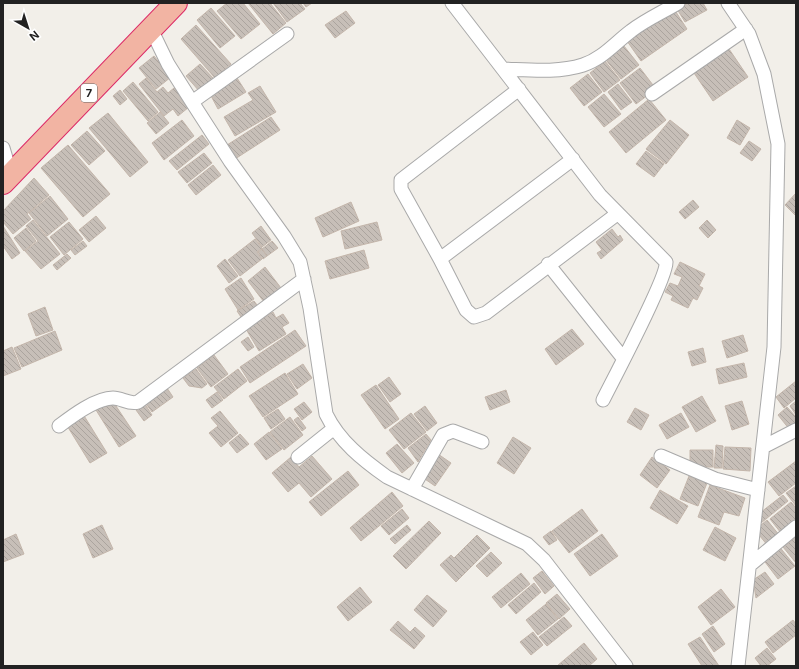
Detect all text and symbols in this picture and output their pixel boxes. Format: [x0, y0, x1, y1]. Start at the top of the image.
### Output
north arrow [8, 8, 48, 48]
text: N [27, 28, 42, 44]
road number: 7 [81, 84, 97, 102]

